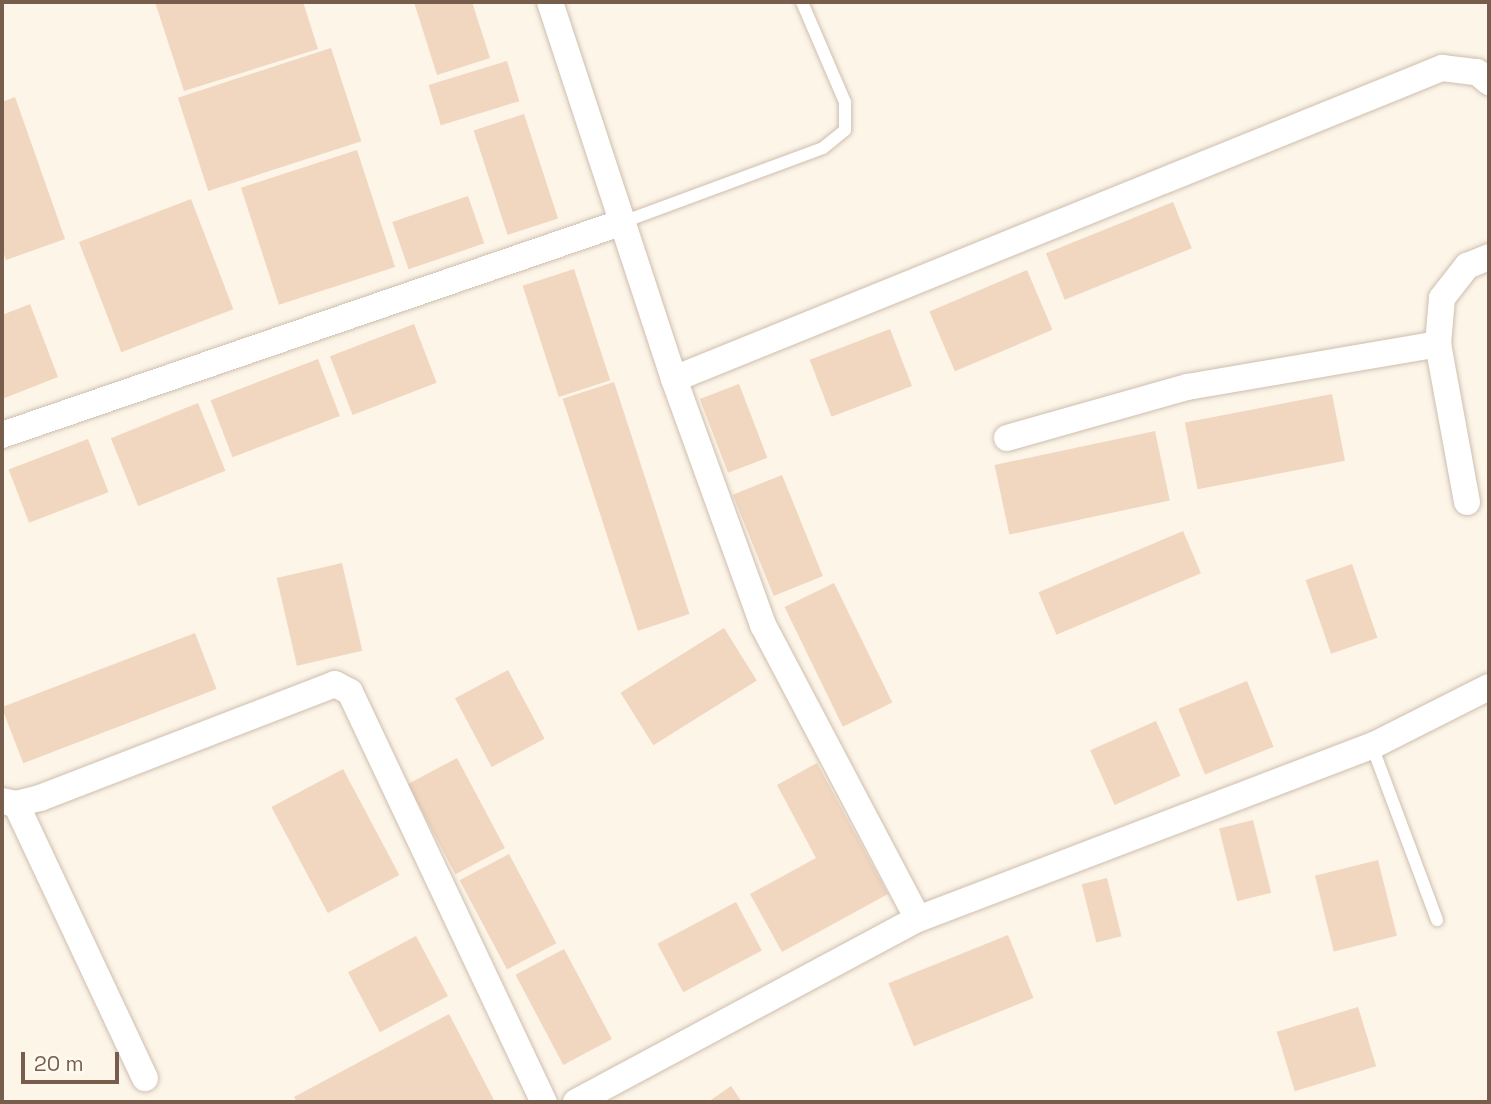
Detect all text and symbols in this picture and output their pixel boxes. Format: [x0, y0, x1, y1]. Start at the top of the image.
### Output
scale bar [24, 1038, 122, 1082]
text: 20 m [34, 1050, 84, 1077]

